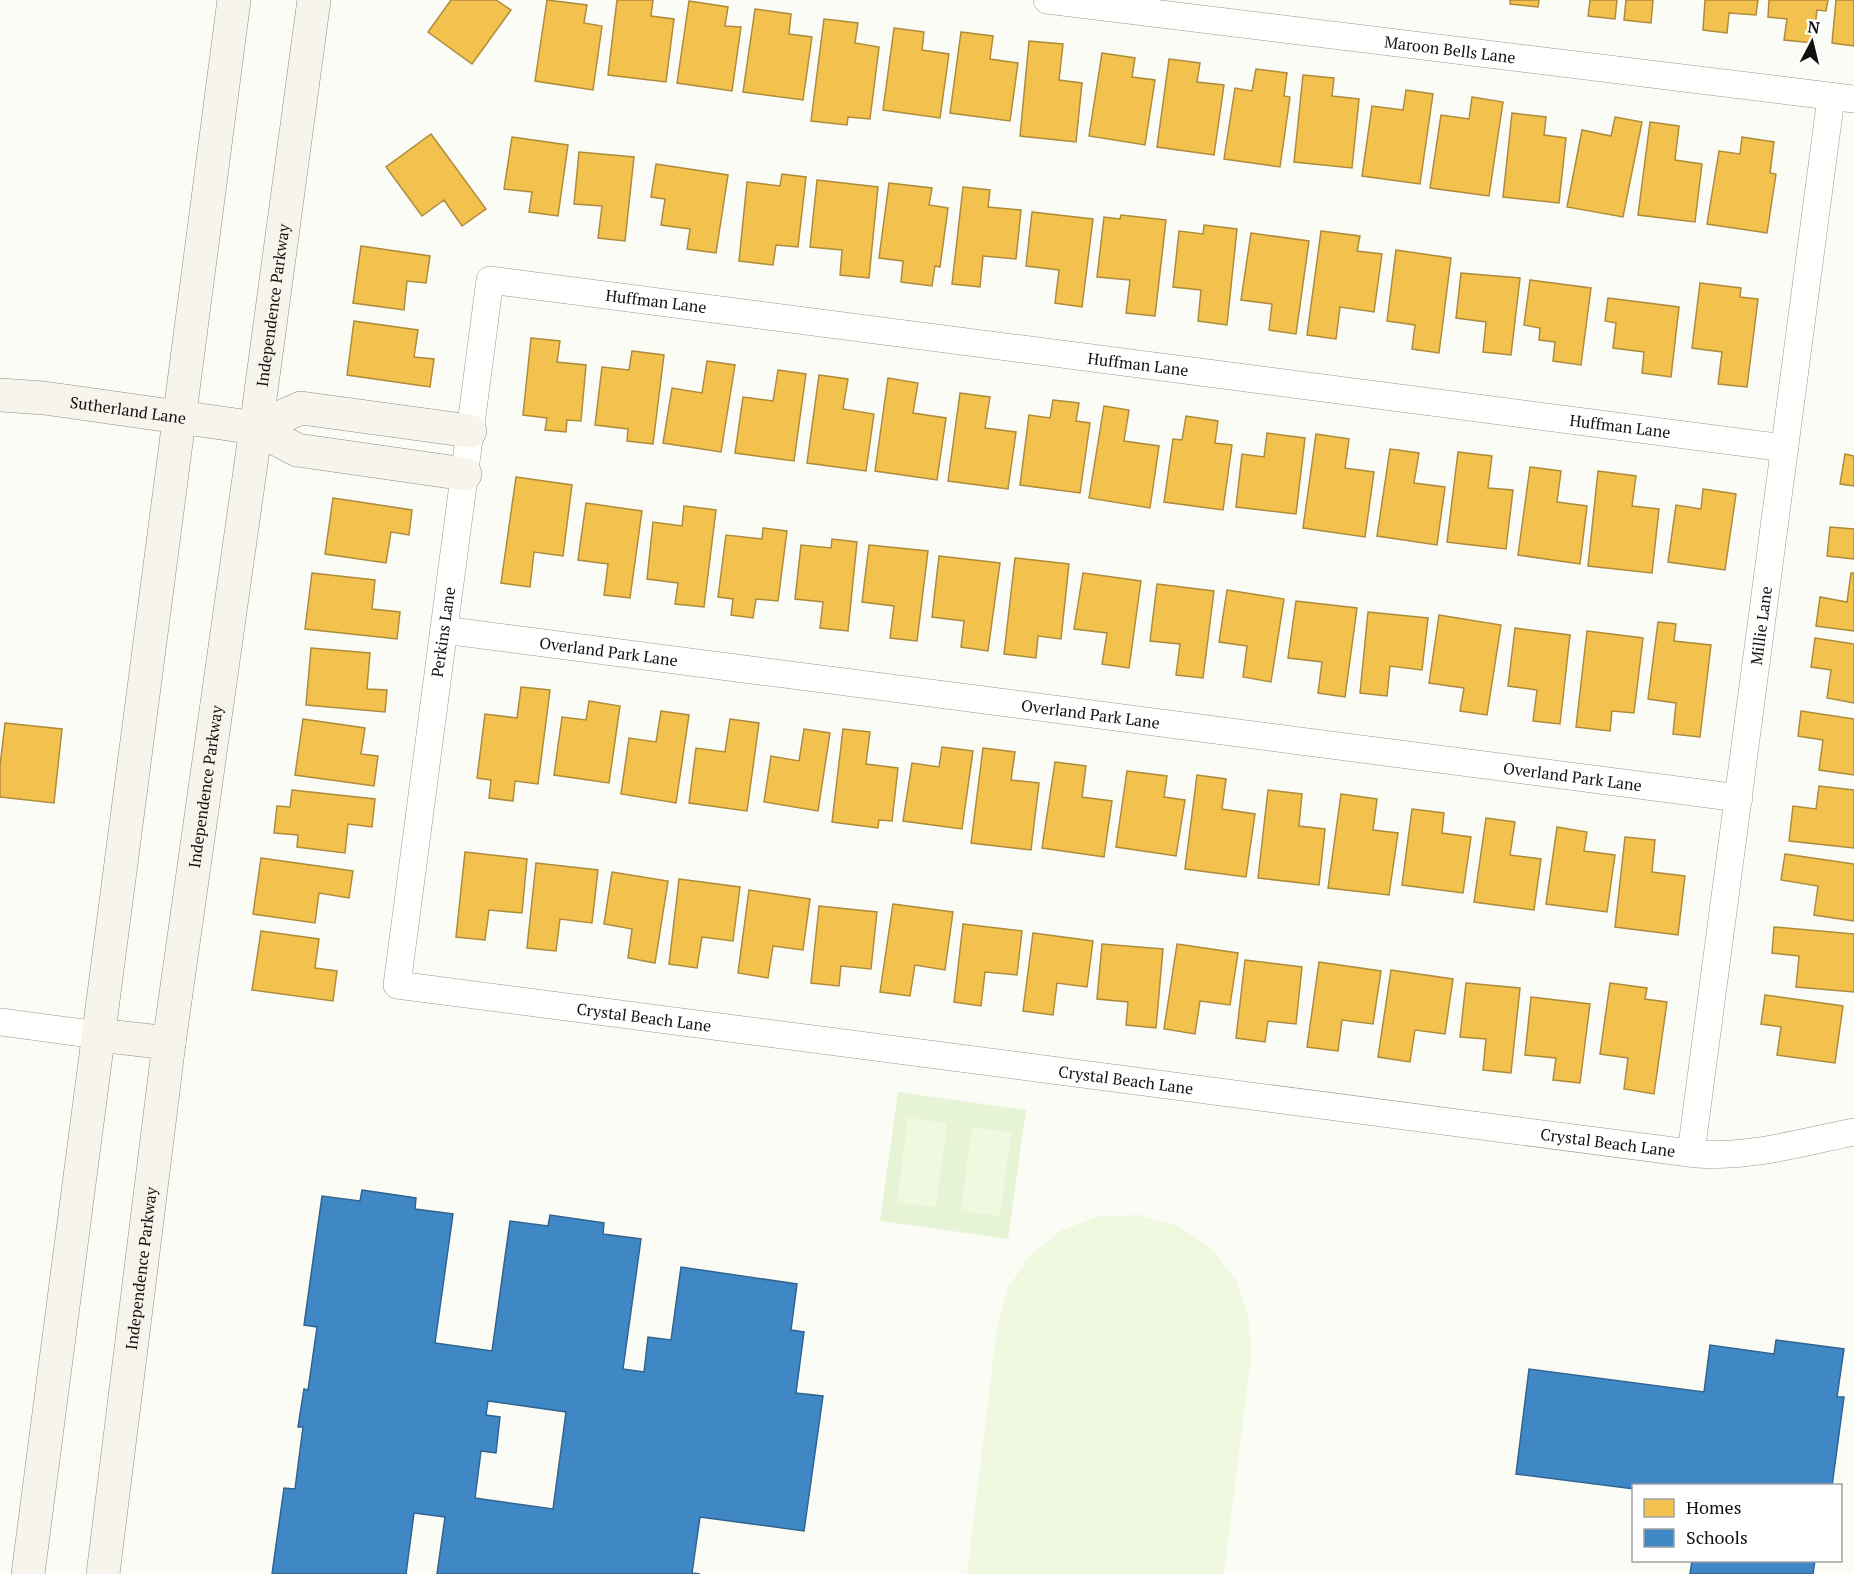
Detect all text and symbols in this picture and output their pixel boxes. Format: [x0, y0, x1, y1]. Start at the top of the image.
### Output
north arrow [1782, 12, 1842, 72]
text: N [1806, 15, 1821, 39]
street label: Maroon Bells Lane [1383, 30, 1517, 68]
street label: Independence Parkway [251, 222, 295, 388]
street label: Huffman Lane [604, 284, 708, 318]
street label: Huffman Lane [1086, 347, 1190, 381]
street label: Sutherland Lane [69, 391, 188, 429]
street label: Huffman Lane [1568, 409, 1672, 443]
street label: Perkins Lane [426, 585, 460, 679]
street label: Millie Lane [1745, 585, 1777, 667]
street label: Overland Park Lane [538, 631, 679, 671]
street label: Overland Park Lane [1020, 694, 1161, 734]
street label: Independence Parkway [183, 703, 228, 869]
street label: Overland Park Lane [1502, 757, 1643, 796]
street label: Crystal Beach Lane [575, 997, 713, 1037]
street label: Crystal Beach Lane [1057, 1060, 1195, 1099]
street label: Crystal Beach Lane [1539, 1123, 1677, 1162]
street label: Independence Parkway [120, 1185, 162, 1351]
legend [1632, 1484, 1842, 1562]
text: Homes [1686, 1495, 1741, 1519]
text: Schools [1686, 1525, 1748, 1549]

